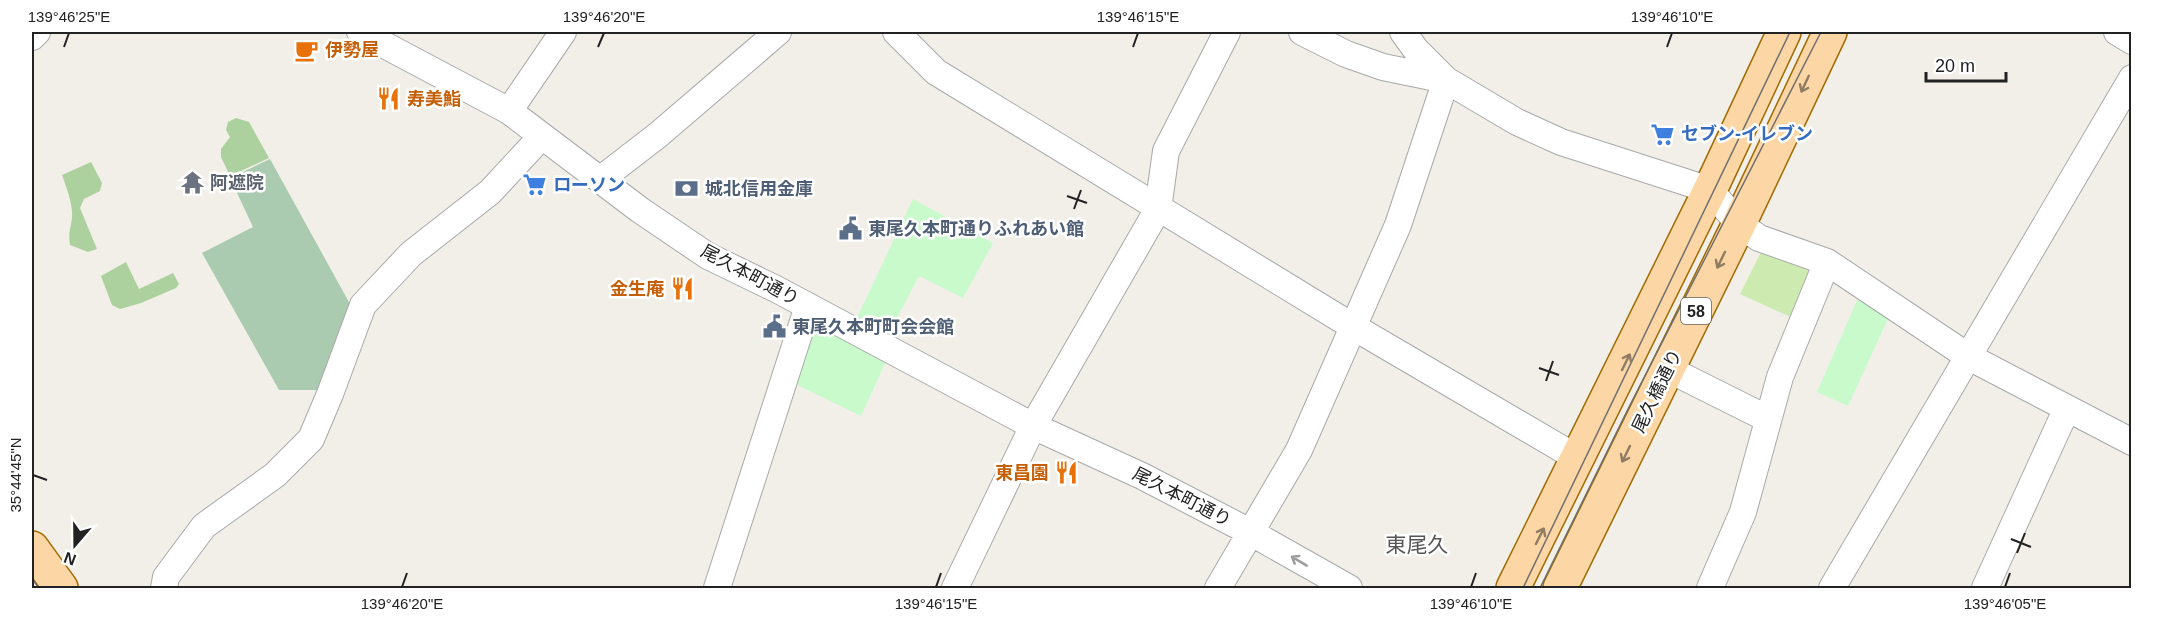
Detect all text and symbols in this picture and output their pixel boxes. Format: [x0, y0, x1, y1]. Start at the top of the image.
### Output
text: 139°46'25"E [28, 8, 110, 25]
text: 139°46'20"E [563, 8, 645, 25]
text: 139°46'15"E [1097, 8, 1179, 25]
text: 139°46'10"E [1631, 8, 1713, 25]
cafe icon: 伊勢屋 [294, 37, 320, 63]
place label: 伊勢屋 [325, 40, 379, 60]
scale bar [1926, 45, 2006, 83]
text: 20 m [1935, 56, 1975, 76]
one-way arrow [1799, 75, 1811, 93]
restaurant icon: 寿美鮨 [376, 86, 402, 112]
place label: 寿美鮨 [407, 89, 461, 109]
supermarket icon: セブン-イレブン [1650, 121, 1676, 147]
place label: セブン-イレブン [1681, 124, 1813, 144]
temple icon: 阿遮院 [179, 170, 205, 196]
supermarket icon: ローソン [522, 172, 548, 198]
place label: 阿遮院 [210, 173, 264, 193]
place label: ローソン [553, 175, 625, 195]
bank icon: 城北信用金庫 [674, 176, 700, 202]
place label: 城北信用金庫 [705, 179, 813, 199]
public building icon: 東尾久本町通りふれあい館 [837, 216, 863, 242]
place label: 東尾久本町通りふれあい館 [868, 219, 1084, 239]
street label: 尾久本町通り [698, 241, 802, 309]
one-way arrow [1715, 251, 1726, 269]
restaurant icon: 金生庵 [669, 276, 695, 302]
place label: 金生庵 [610, 279, 664, 299]
road number: 58 [1681, 298, 1711, 324]
public building icon: 東尾久本町町会会館 [761, 314, 787, 340]
place label: 東尾久本町町会会館 [792, 317, 954, 337]
street label: 尾久橋通り [1628, 346, 1686, 436]
one-way arrow [1621, 353, 1633, 371]
text: 35°44'45"N [7, 437, 24, 513]
one-way arrow [1620, 445, 1631, 463]
restaurant icon: 東昌園 [1054, 460, 1080, 486]
place label: 東昌園 [995, 463, 1049, 483]
street label: 尾久本町通り [1129, 464, 1235, 530]
north arrow [45, 515, 105, 575]
one-way arrow [1535, 528, 1546, 546]
district label: 東尾久 [1386, 533, 1449, 556]
text: N [62, 549, 78, 569]
one-way arrow [1291, 555, 1308, 567]
text: 139°46'20"E [361, 595, 443, 612]
text: 139°46'15"E [895, 595, 977, 612]
text: 139°46'10"E [1430, 595, 1512, 612]
text: 139°46'05"E [1964, 595, 2046, 612]

